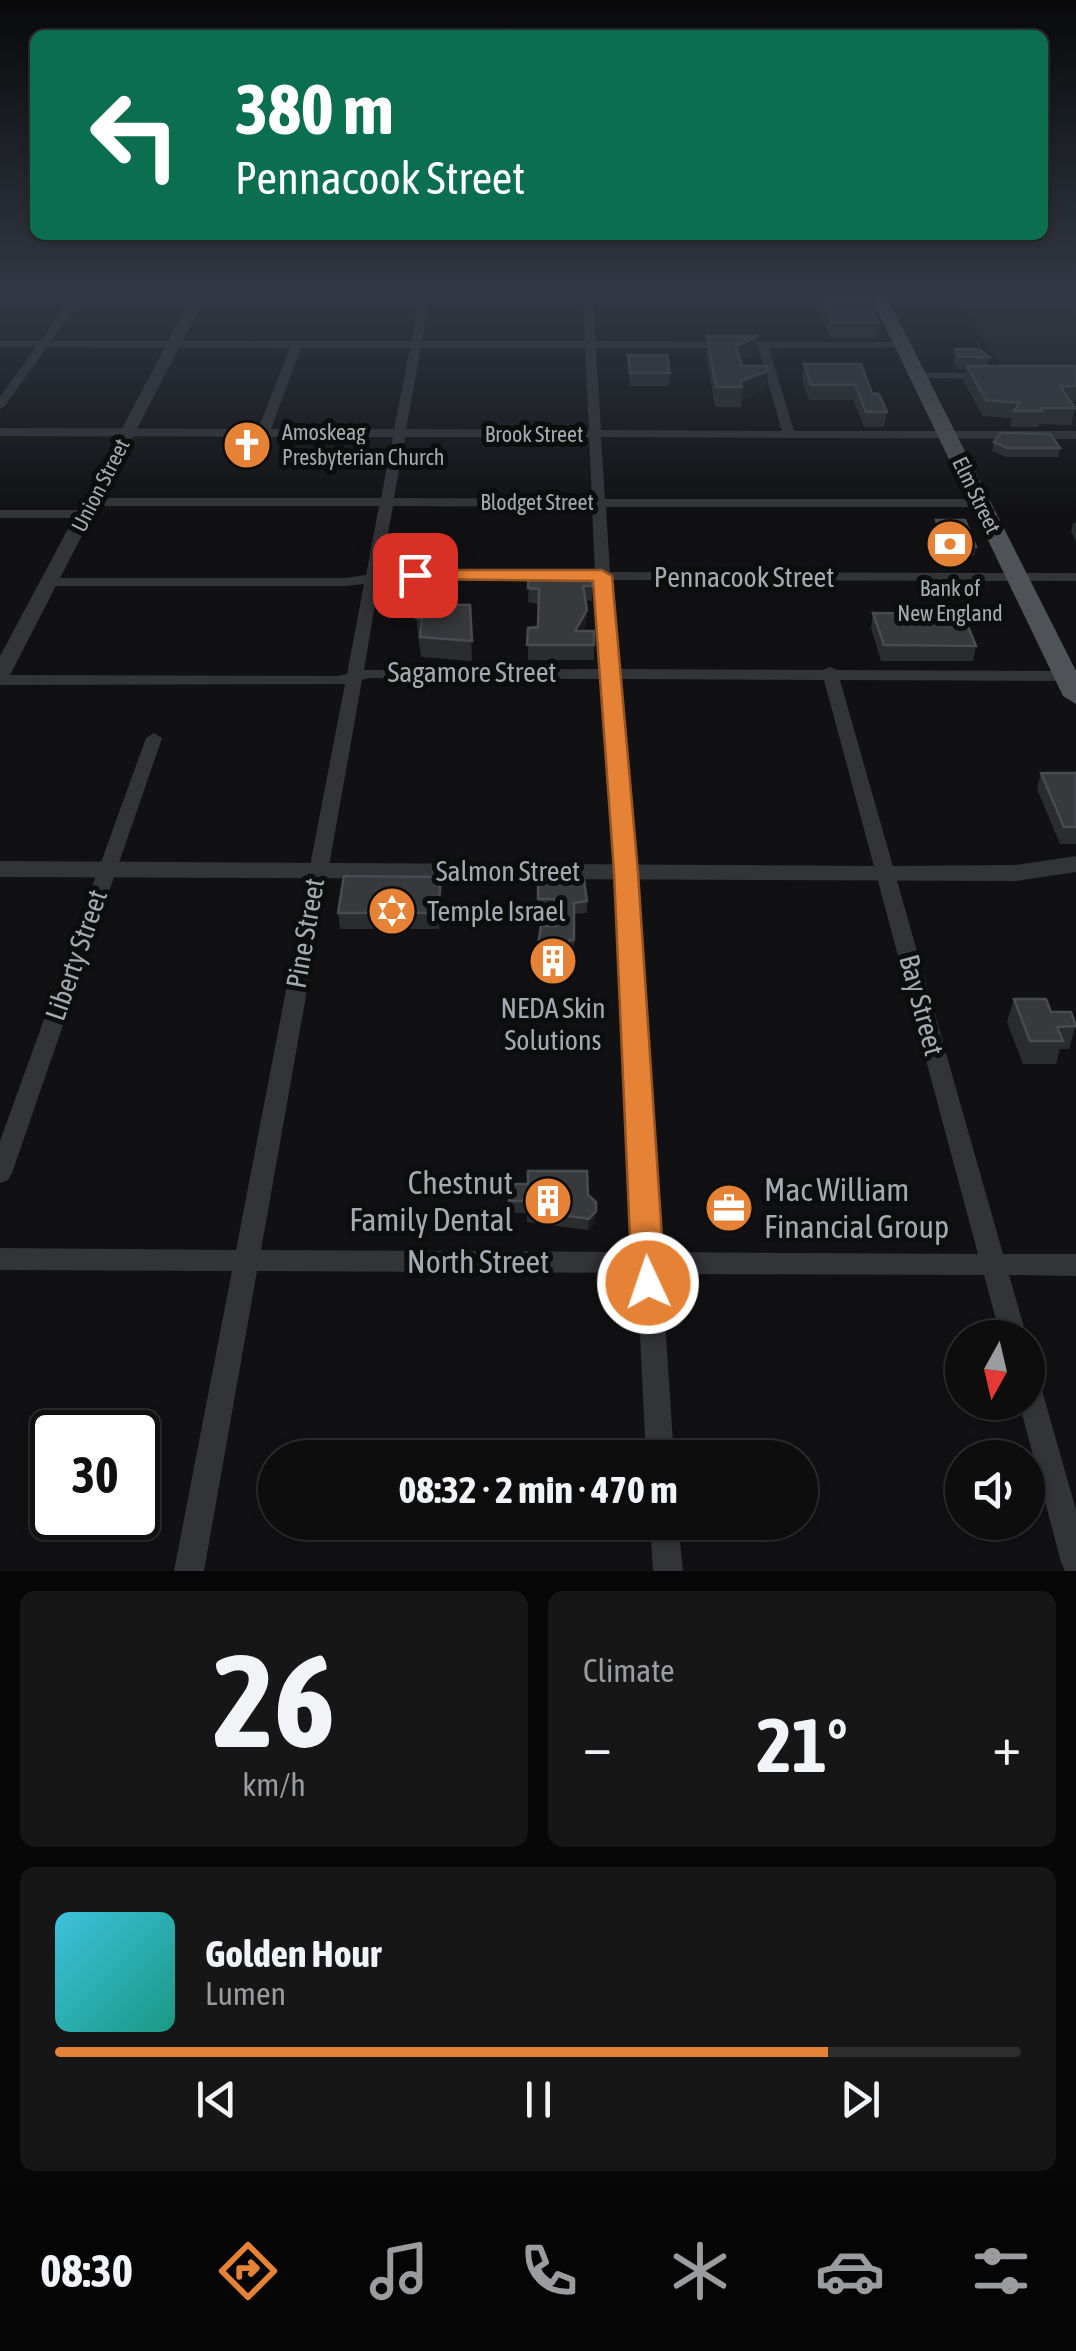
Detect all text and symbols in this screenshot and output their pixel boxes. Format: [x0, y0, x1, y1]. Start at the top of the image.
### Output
text: 380 m [235, 69, 394, 149]
icon: left [70, 70, 200, 200]
text: Pennacook Street [235, 152, 525, 204]
church icon: Amoskeag Presbyterian Church [221, 419, 273, 471]
place label: Amoskeag Presbyterian Church [282, 419, 444, 470]
street label: Brook Street [485, 421, 583, 447]
street label: Union Street [65, 434, 135, 536]
street label: Elm Street [947, 452, 1007, 538]
street label: Blodget Street [480, 489, 594, 515]
bank icon: Bank of New England [924, 518, 976, 570]
pin [373, 533, 458, 618]
icon: arrive [388, 548, 443, 603]
street label: Pennacook Street [654, 561, 834, 593]
place label: Bank of New England [897, 575, 1003, 626]
street label: Sagamore Street [388, 656, 556, 688]
street label: Salmon Street [436, 855, 580, 887]
street label: Pine Street [280, 875, 330, 991]
street label: Liberty Street [39, 885, 113, 1025]
synagogue icon: Temple Israel [366, 885, 418, 937]
place label: Temple Israel [427, 895, 566, 927]
building icon: NEDA Skin Solutions [527, 935, 579, 987]
street label: Bay Street [893, 951, 951, 1059]
place label: NEDA Skin Solutions [501, 992, 605, 1056]
place label: Chestnut Family Dental [349, 1164, 514, 1238]
place label: Mac William Financial Group [764, 1171, 949, 1245]
building icon: Chestnut Family Dental [522, 1175, 574, 1227]
office icon: Mac William Financial Group [703, 1182, 755, 1234]
position arrow [596, 1231, 700, 1335]
street label: North Street [407, 1243, 549, 1280]
north arrow [945, 1320, 1045, 1420]
map controls [945, 1320, 1045, 1540]
speed limit sign: 30 [30, 1410, 160, 1540]
button: sound [945, 1440, 1045, 1540]
text: 08:32 · 2 min · 470 m [398, 1468, 678, 1511]
text: 26 [213, 1626, 335, 1775]
text: Climate [583, 1652, 675, 1689]
text: 21° [756, 1702, 848, 1788]
text: − [583, 1714, 612, 1777]
text: + [992, 1714, 1021, 1777]
text: km/h [242, 1766, 306, 1803]
text: Golden Hour [205, 1932, 381, 1975]
text: Lumen [205, 1975, 286, 2012]
icon: previous [189, 2072, 244, 2127]
icon: pause [511, 2072, 566, 2127]
icon: next [833, 2072, 888, 2127]
icon: directions [213, 2236, 283, 2306]
icon: music [364, 2236, 434, 2306]
icon: phone [514, 2236, 584, 2306]
icon: climate [665, 2236, 735, 2306]
icon: car [815, 2236, 885, 2306]
icon: filters [966, 2236, 1036, 2306]
text: 08:30 [40, 2245, 133, 2297]

